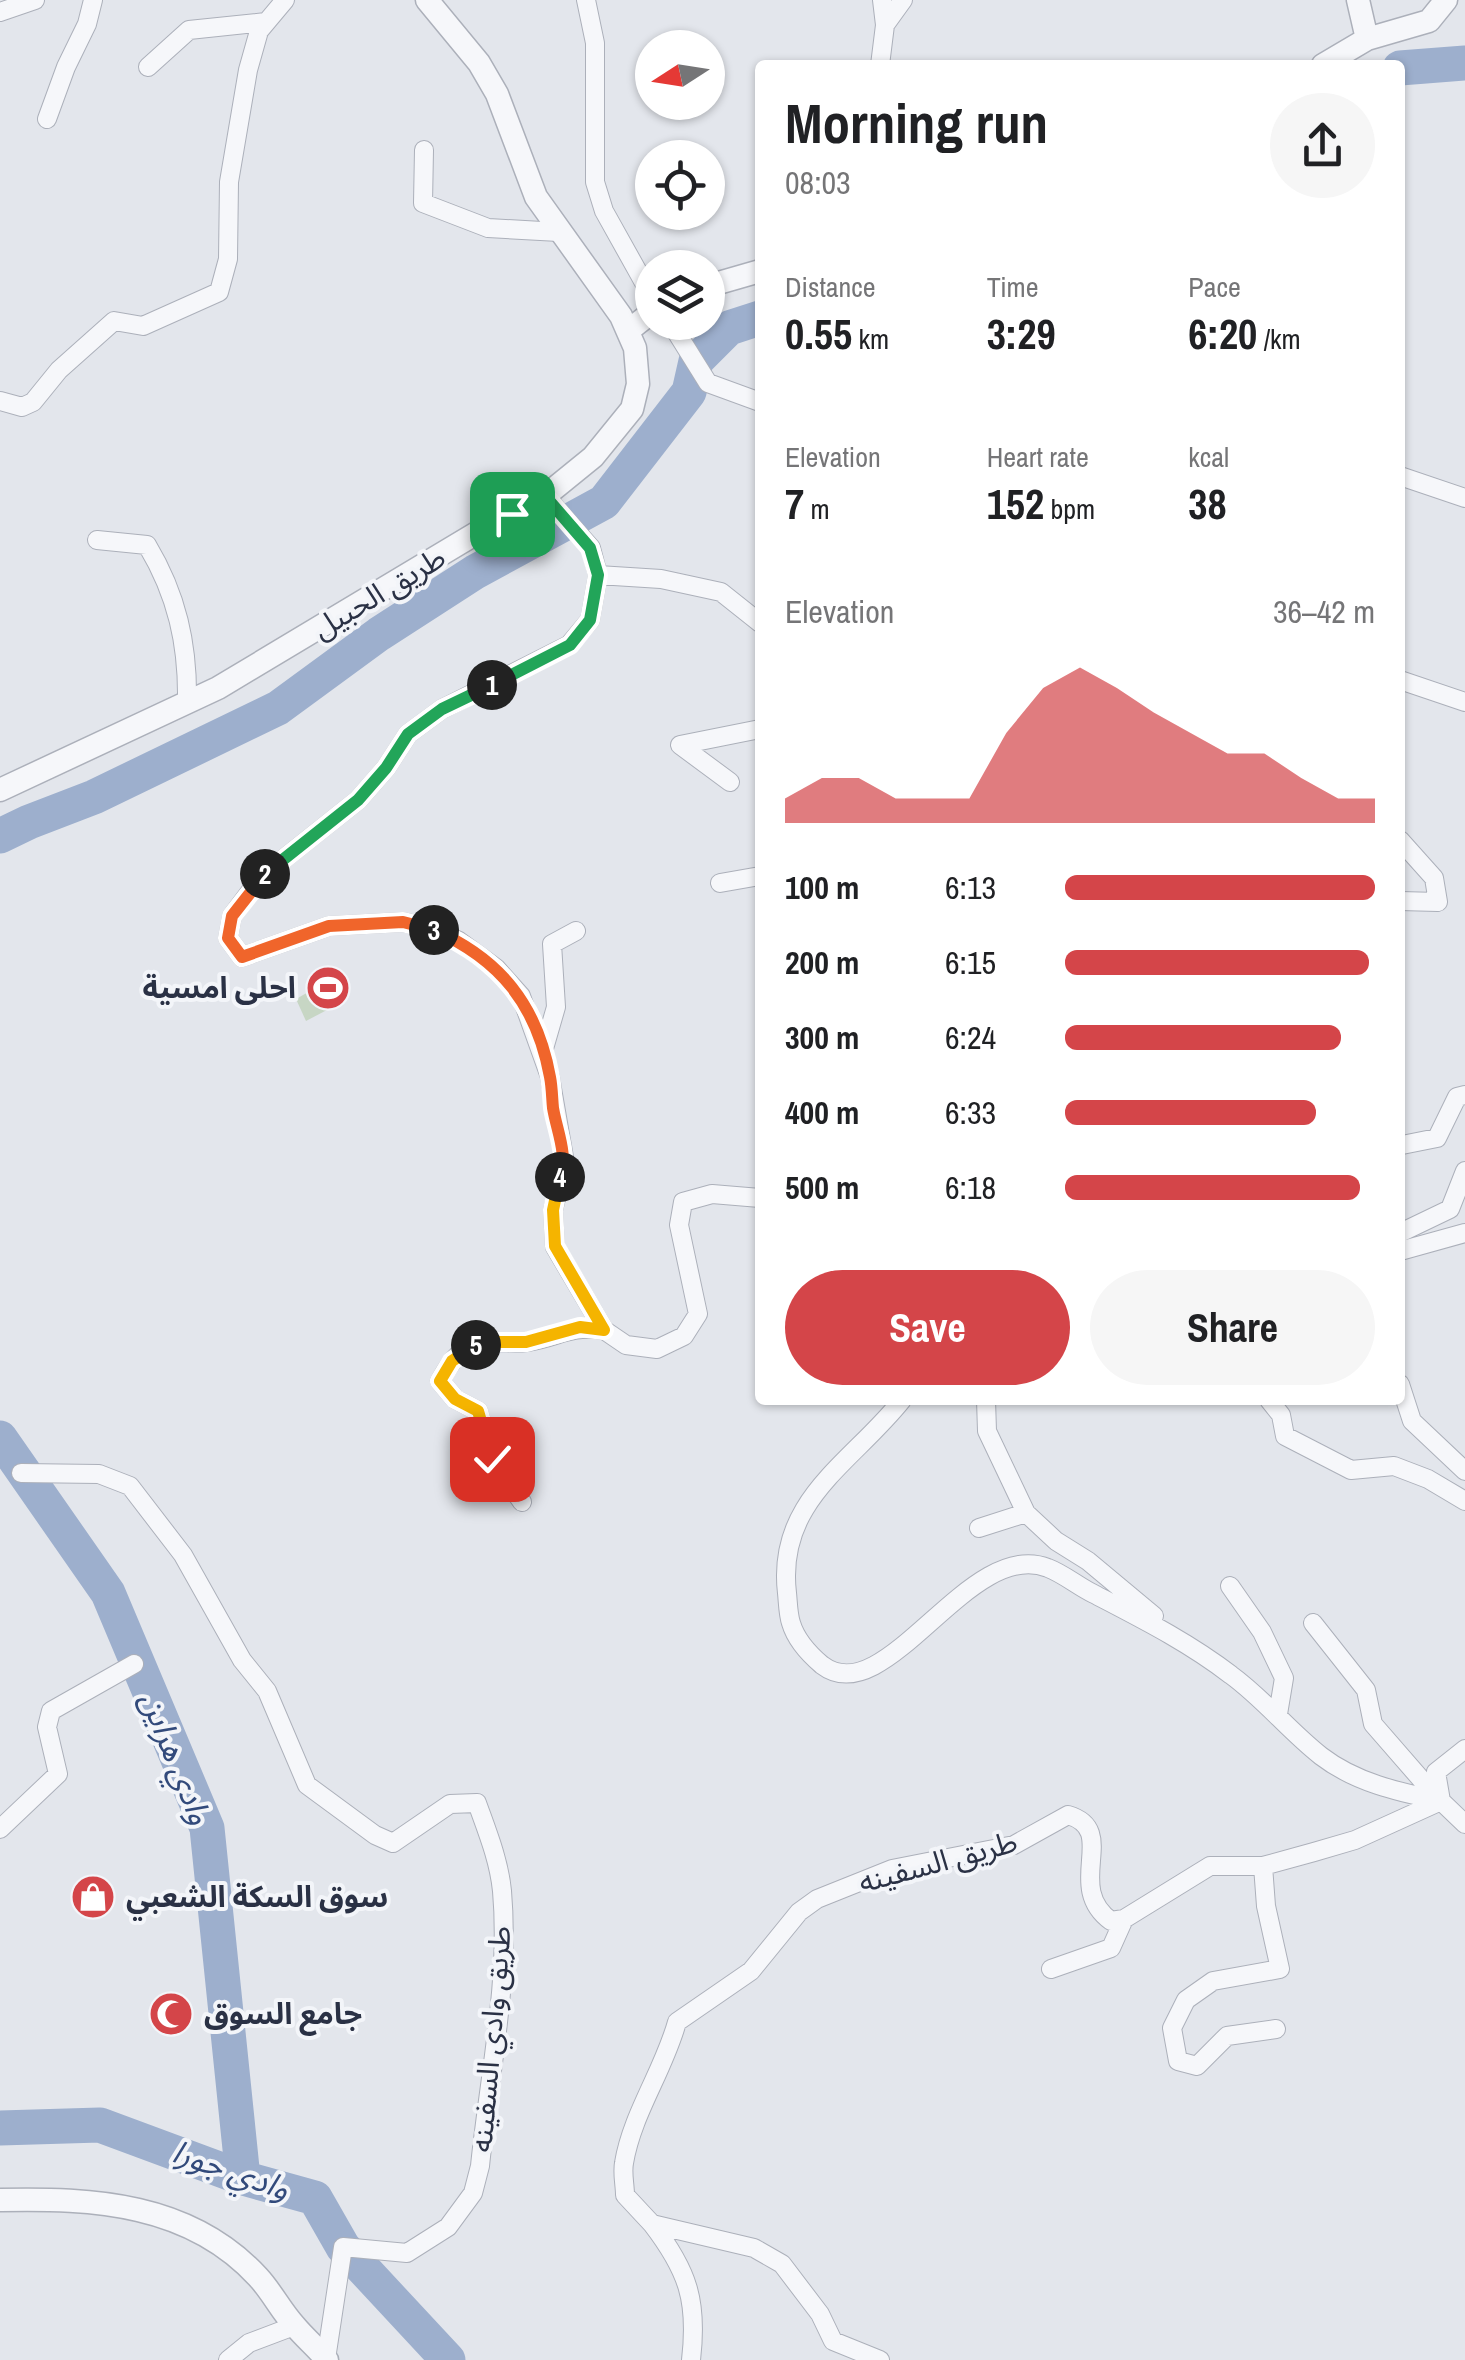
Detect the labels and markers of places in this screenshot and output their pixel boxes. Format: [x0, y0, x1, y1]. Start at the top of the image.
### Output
pin [470, 472, 555, 557]
pin: 1 [467, 660, 517, 710]
pin: 2 [240, 849, 290, 899]
pin: 3 [409, 905, 459, 955]
sports icon: احلى امسية [305, 965, 351, 1011]
place label: احلى امسية [143, 967, 296, 1007]
pin: 4 [535, 1152, 585, 1202]
pin: 5 [451, 1320, 501, 1370]
pin [450, 1417, 535, 1502]
shop icon: سوق السكة الشعبي [70, 1874, 116, 1920]
place label: سوق السكة الشعبي [126, 1876, 388, 1921]
mosque icon: جامع السوق [148, 1991, 194, 2037]
place label: جامع السوق [204, 1993, 362, 2036]

